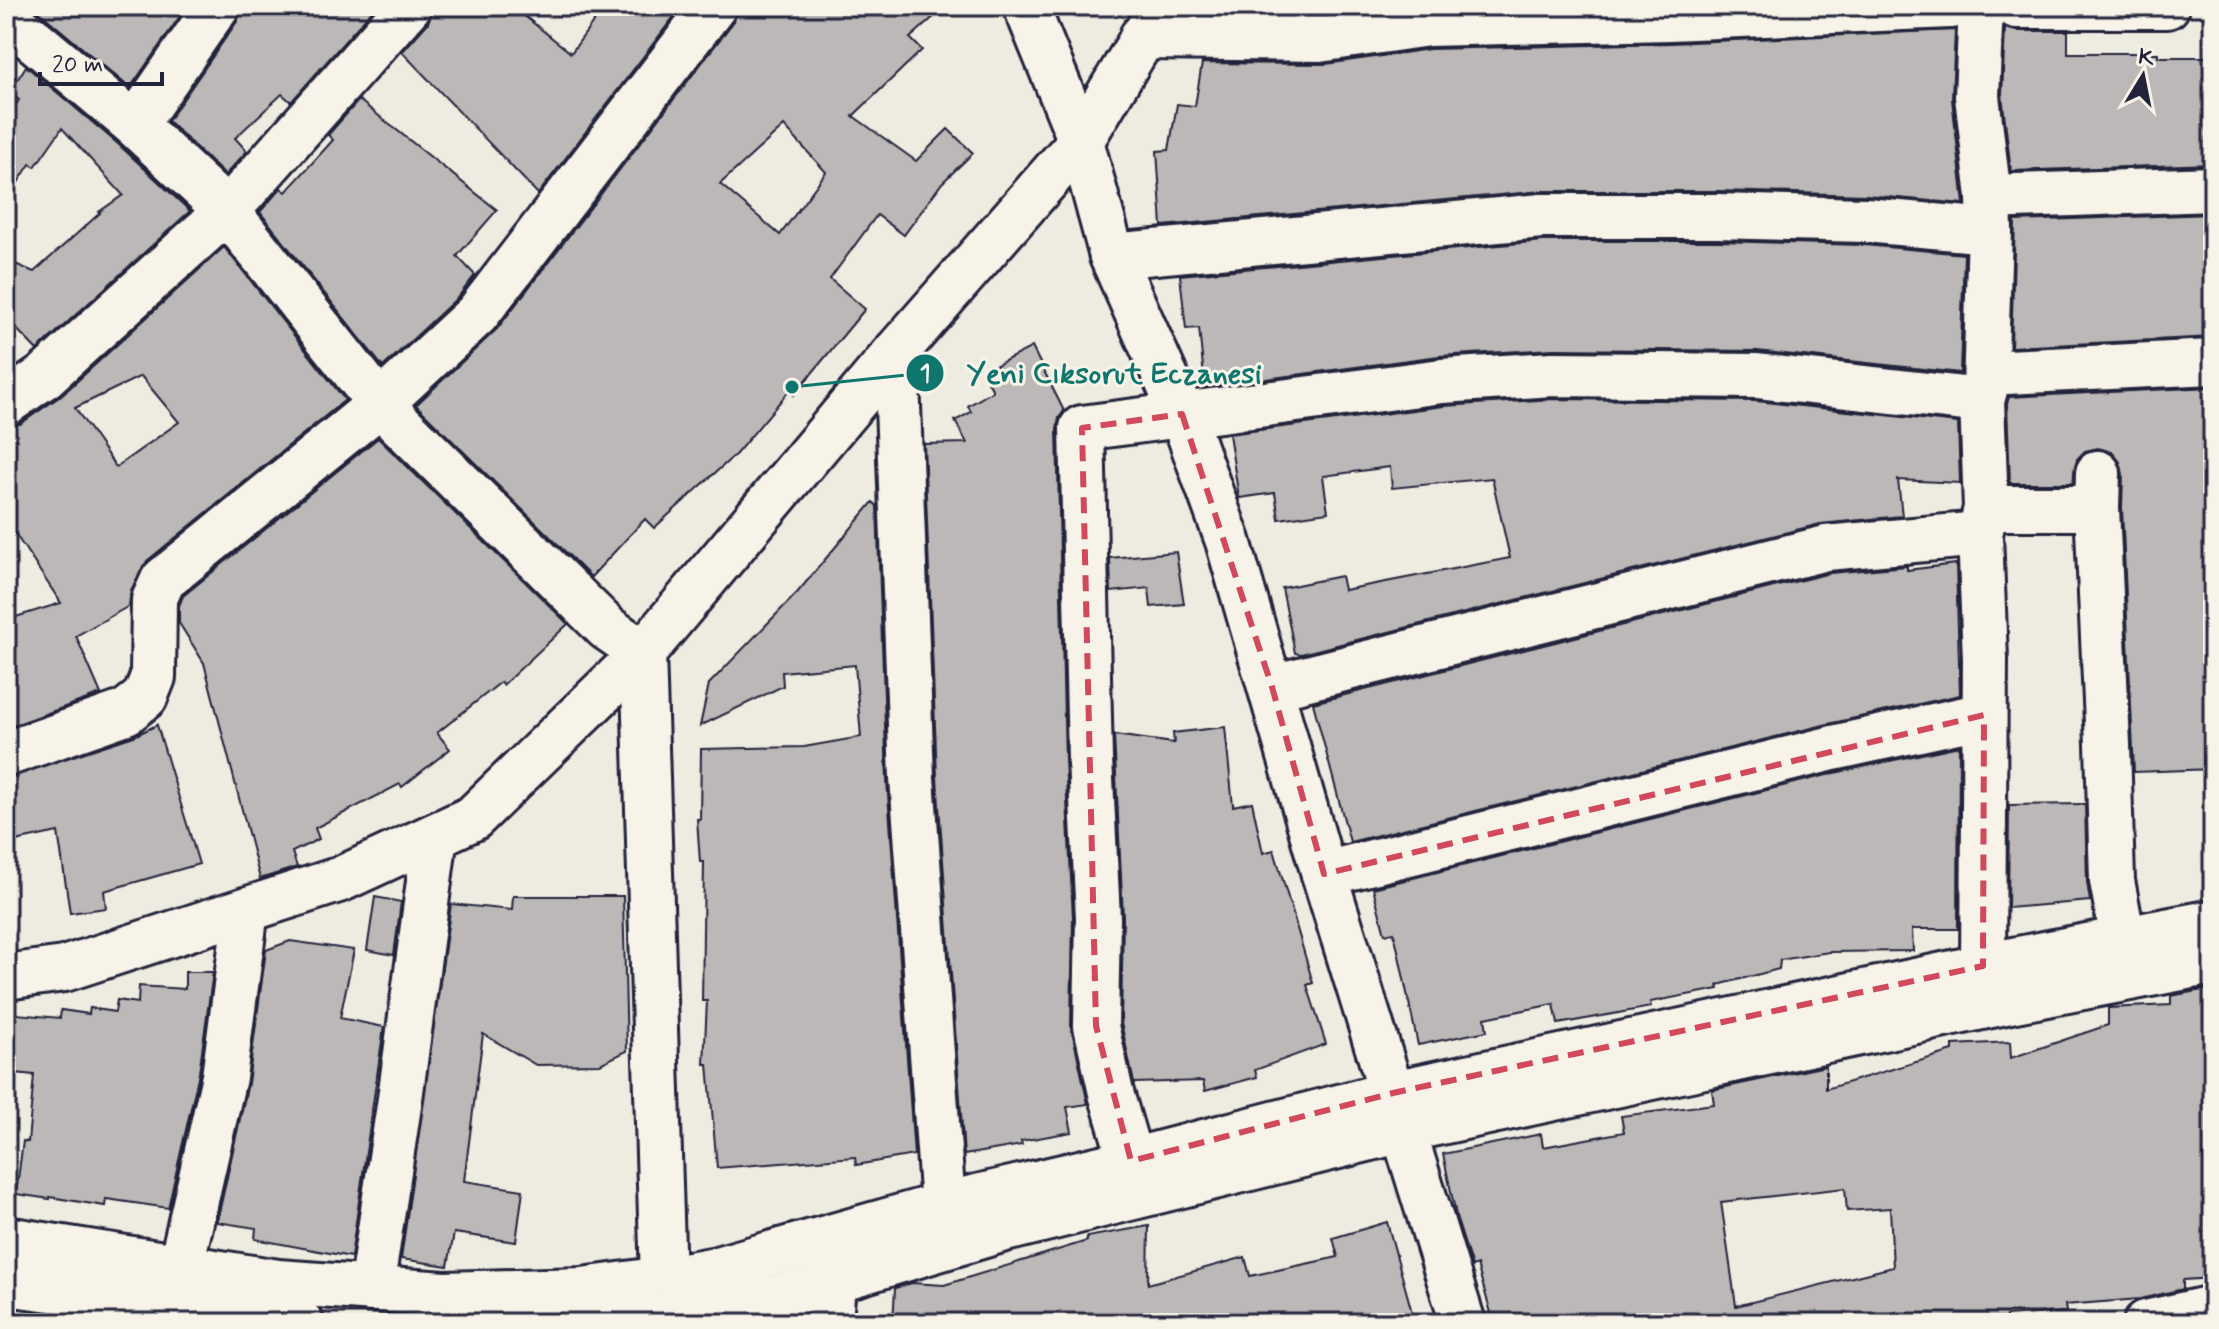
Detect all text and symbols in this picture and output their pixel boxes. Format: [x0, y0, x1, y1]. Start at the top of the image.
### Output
scale bar [40, 36, 162, 86]
north arrow [2103, 36, 2183, 116]
text: K [2136, 43, 2157, 73]
text: 20 m [52, 50, 103, 81]
callout: Yeni Cıksorut Eczanesi [905, 346, 1283, 400]
text: Yeni Cıksorut Eczanesi [966, 355, 1262, 394]
text: 1 [920, 359, 930, 390]

